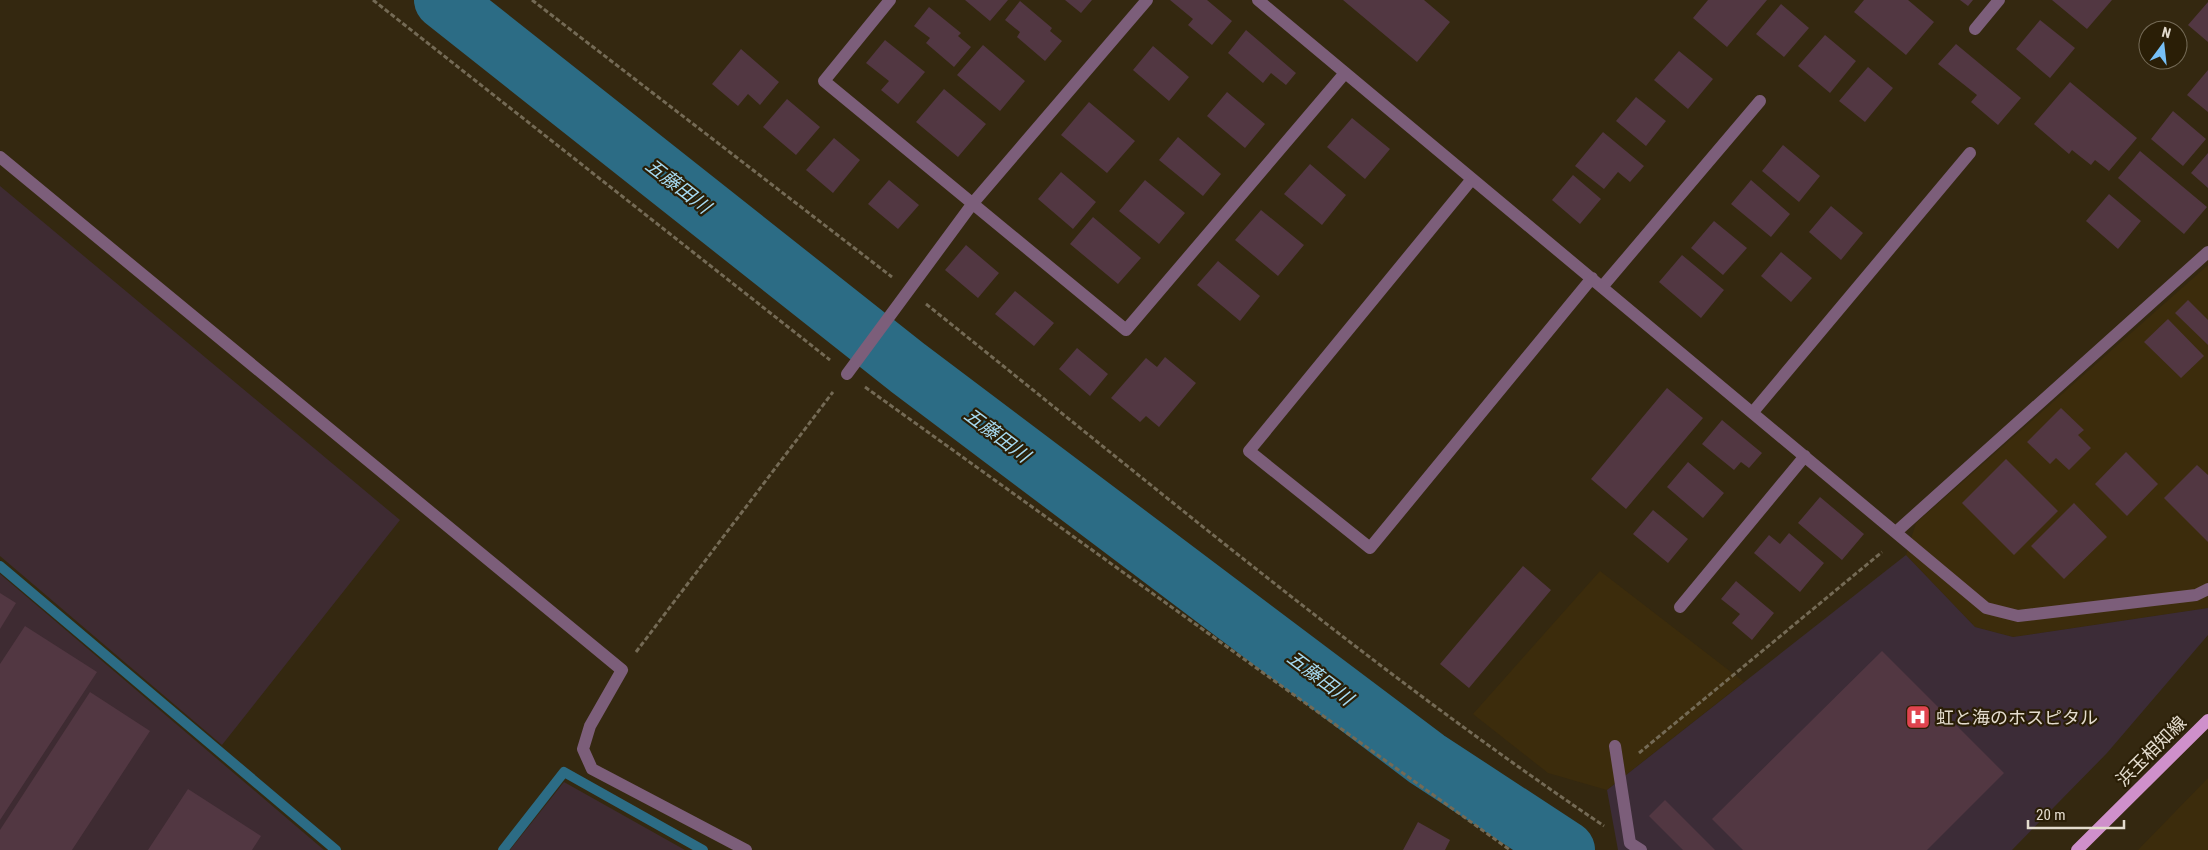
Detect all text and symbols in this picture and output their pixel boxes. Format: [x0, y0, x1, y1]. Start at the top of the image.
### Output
north arrow [2138, 20, 2188, 70]
text: N [2160, 24, 2173, 41]
water label: 五藤田川 [641, 154, 717, 220]
water label: 五藤田川 [960, 403, 1036, 468]
water label: 五藤田川 [1283, 646, 1359, 711]
hospital icon: 虹と海のホスピタル [1905, 704, 1931, 730]
place label: 虹と海のホスピタル [1936, 707, 2098, 728]
street label: 浜玉相知線 [2112, 712, 2190, 790]
scale bar [2028, 798, 2124, 830]
text: 20 m [2036, 806, 2066, 824]

